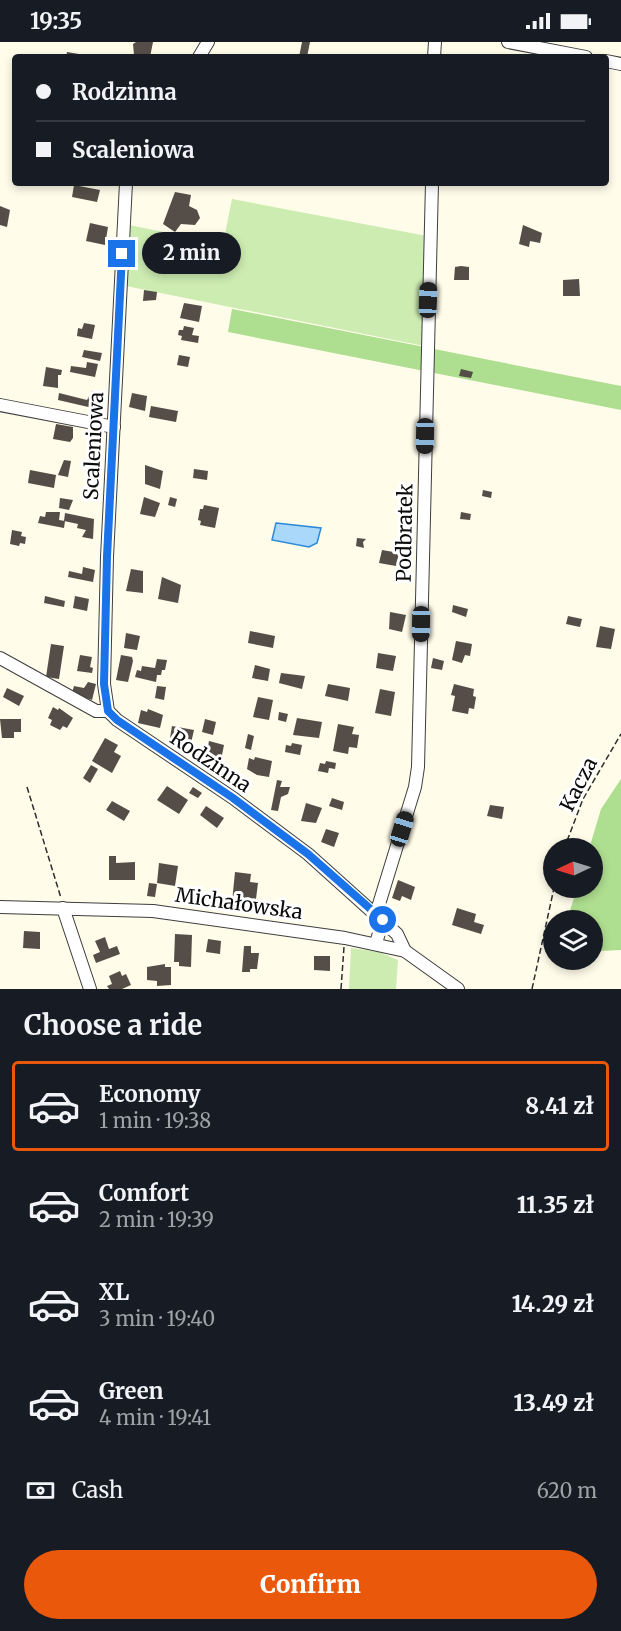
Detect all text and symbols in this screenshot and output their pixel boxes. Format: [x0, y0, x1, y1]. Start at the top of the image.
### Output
text: 19:35 [30, 7, 82, 35]
text: Rodzinna [72, 78, 177, 106]
text: Scaleniowa [72, 136, 195, 164]
callout: 2 min [143, 233, 242, 275]
route end [108, 240, 135, 267]
text: 2 min [163, 240, 220, 265]
car [418, 282, 438, 318]
street label: Scaleniowa [78, 391, 108, 501]
car [416, 418, 434, 454]
street label: Podbratek [391, 483, 417, 582]
car [412, 606, 430, 642]
street label: Rodzinna [166, 725, 257, 797]
street label: Kacza [554, 753, 602, 815]
car [388, 809, 416, 849]
north arrow [543, 838, 603, 898]
map controls [543, 838, 603, 970]
street label: Michałowska [174, 882, 305, 924]
route start [369, 906, 396, 933]
button: layers [543, 910, 603, 970]
text: Choose a ride [24, 1008, 202, 1042]
icon: car [27, 1079, 81, 1133]
text: Economy [99, 1080, 200, 1108]
text: 8.41 zł [525, 1092, 594, 1120]
text: 1 min · 19:38 [99, 1108, 211, 1133]
icon: car [27, 1178, 81, 1232]
text: Comfort [99, 1179, 189, 1207]
text: 11.35 zł [517, 1191, 594, 1219]
text: 2 min · 19:39 [99, 1207, 214, 1232]
icon: car [27, 1277, 81, 1331]
text: XL [99, 1278, 129, 1306]
text: 14.29 zł [512, 1290, 594, 1318]
text: 3 min · 19:40 [99, 1306, 215, 1331]
icon: car [27, 1376, 81, 1430]
text: Green [99, 1377, 163, 1405]
text: 13.49 zł [513, 1389, 594, 1417]
text: 4 min · 19:41 [99, 1405, 211, 1430]
icon: cash [24, 1474, 57, 1507]
text: Cash [72, 1476, 123, 1504]
text: 620 m [537, 1478, 597, 1503]
button: Confirm [24, 1550, 597, 1619]

